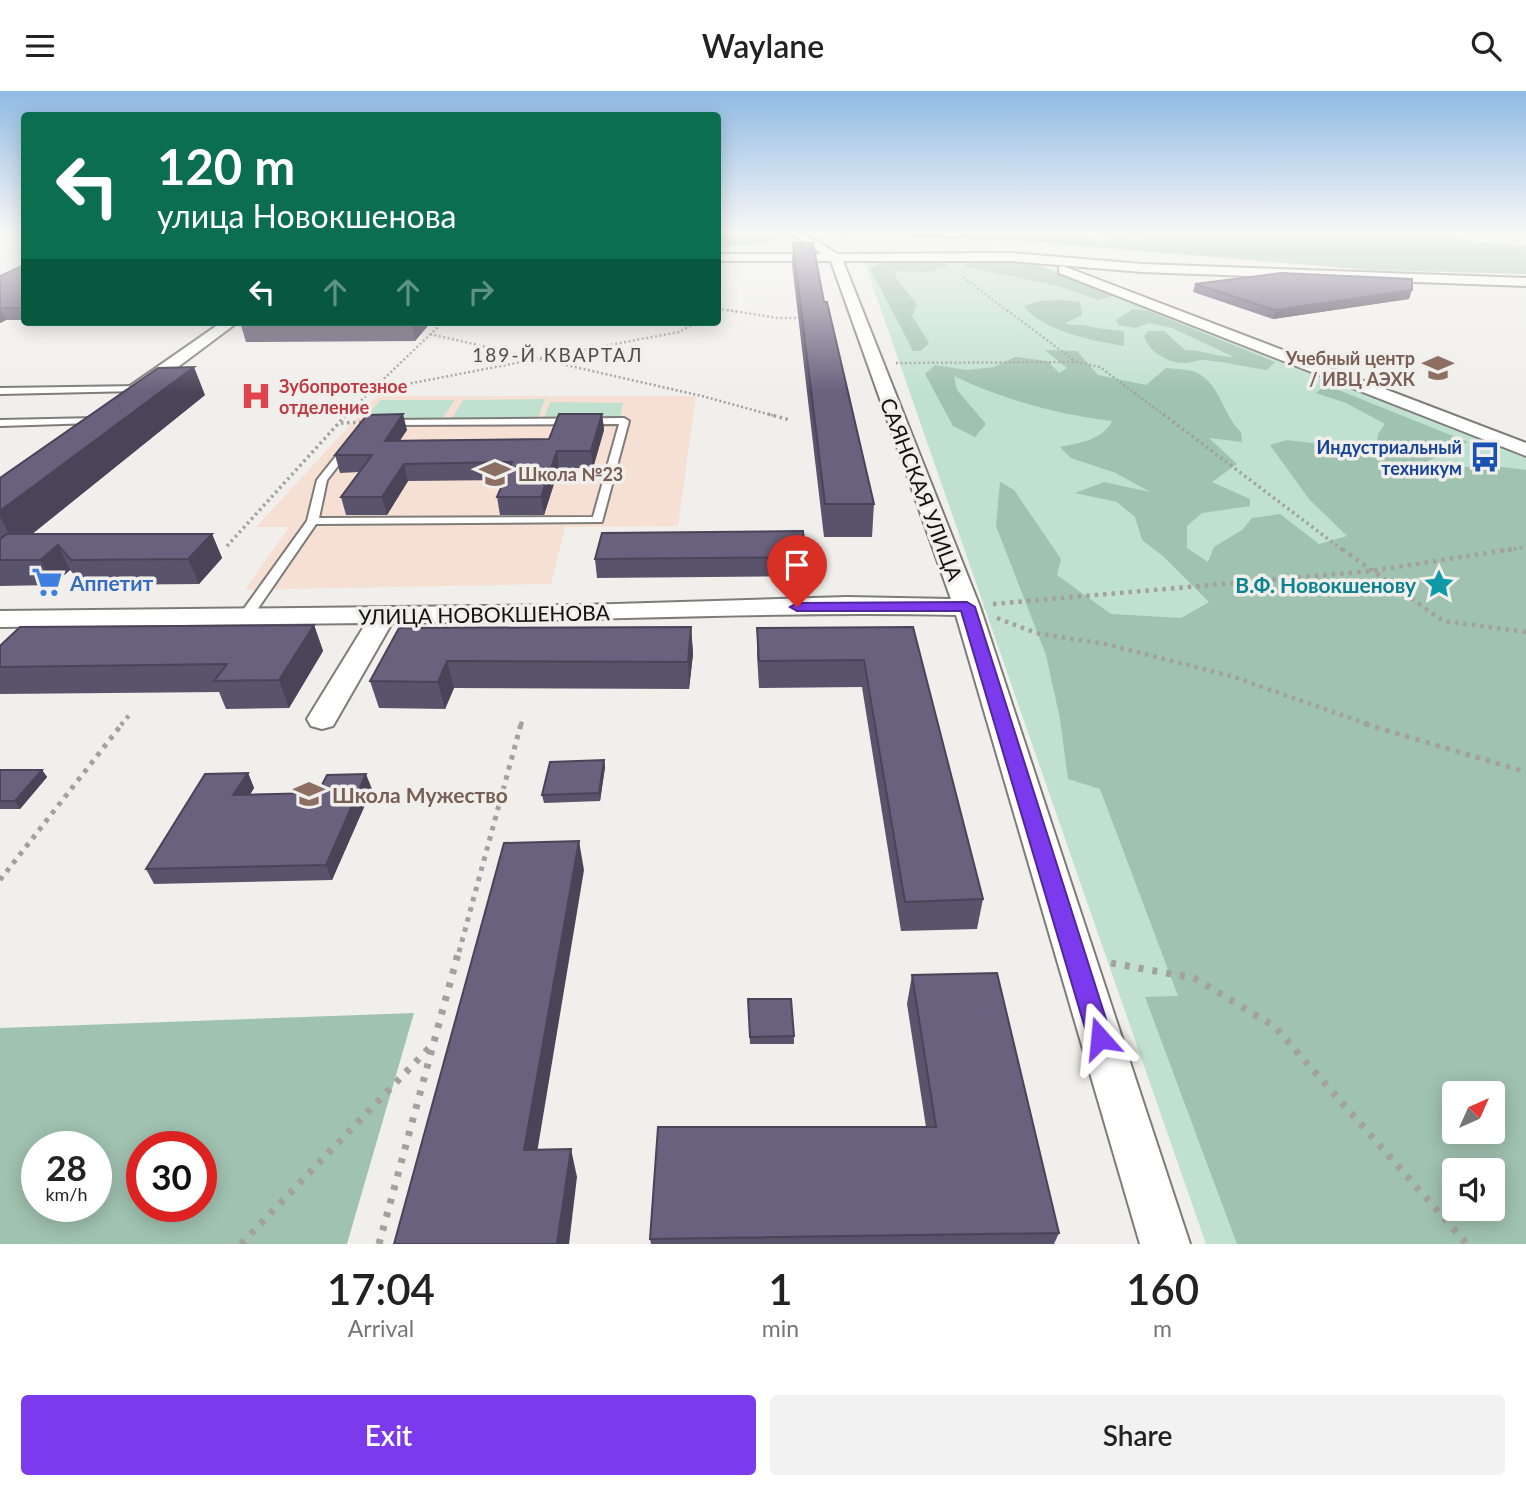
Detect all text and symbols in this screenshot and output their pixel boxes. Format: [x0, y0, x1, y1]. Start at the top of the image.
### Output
text: Waylane [702, 26, 824, 65]
icon: menu [21, 27, 59, 65]
icon: search [1467, 27, 1505, 65]
text: 120 m [157, 137, 295, 195]
icon: left [42, 140, 133, 231]
text: улица Новокшенова [157, 196, 456, 235]
icon: left [243, 273, 281, 311]
icon: ahead [316, 273, 354, 311]
icon: ahead [389, 273, 427, 311]
icon: right [462, 273, 500, 311]
district label: 189-Й КВАРТАЛ [472, 343, 644, 366]
place label: Учебный центр / ИВЦ АЭХК [1285, 347, 1415, 390]
school or university icon: Учебный центр / ИВЦ АЭХК [1421, 351, 1455, 385]
place label: Зубопротезное отделение [279, 375, 408, 418]
hospital icon: Зубопротезное отделение [239, 379, 273, 413]
street label: САЯНСКАЯ УЛИЦА [876, 394, 969, 585]
place label: Индустриальный техникум [1317, 436, 1462, 479]
bus stop icon: Индустриальный техникум [1468, 440, 1502, 474]
school or university icon: Школа №23 [478, 457, 512, 491]
place label: Школа №23 [518, 463, 623, 485]
pin [767, 535, 827, 607]
icon: arrive [778, 546, 816, 584]
supermarket icon: Аппетит [30, 565, 64, 599]
place icon: В.Ф. Новокшенову [1422, 567, 1456, 601]
place label: Аппетит [69, 570, 154, 595]
place label: В.Ф. Новокшенову [1235, 572, 1417, 597]
street label: УЛИЦА НОВОКШЕНОВА [358, 599, 611, 629]
school or university icon: Школа Мужество [292, 777, 326, 811]
place label: Школа Мужество [332, 782, 508, 807]
position arrow [1063, 1001, 1137, 1075]
north arrow [1442, 1081, 1505, 1145]
map controls [1442, 1081, 1505, 1221]
speed limit sign: 30 [126, 1131, 217, 1222]
text: 28 [46, 1146, 87, 1188]
button: sound [1442, 1158, 1505, 1221]
text: km/h [45, 1183, 88, 1205]
text: 17:04 [327, 1264, 435, 1314]
text: 1 [768, 1264, 793, 1314]
text: 160 [1126, 1264, 1199, 1314]
text: Arrival [348, 1314, 414, 1342]
text: min [762, 1314, 799, 1342]
text: m [1153, 1314, 1172, 1342]
button: Exit [21, 1395, 756, 1475]
button: Share [770, 1395, 1505, 1475]

